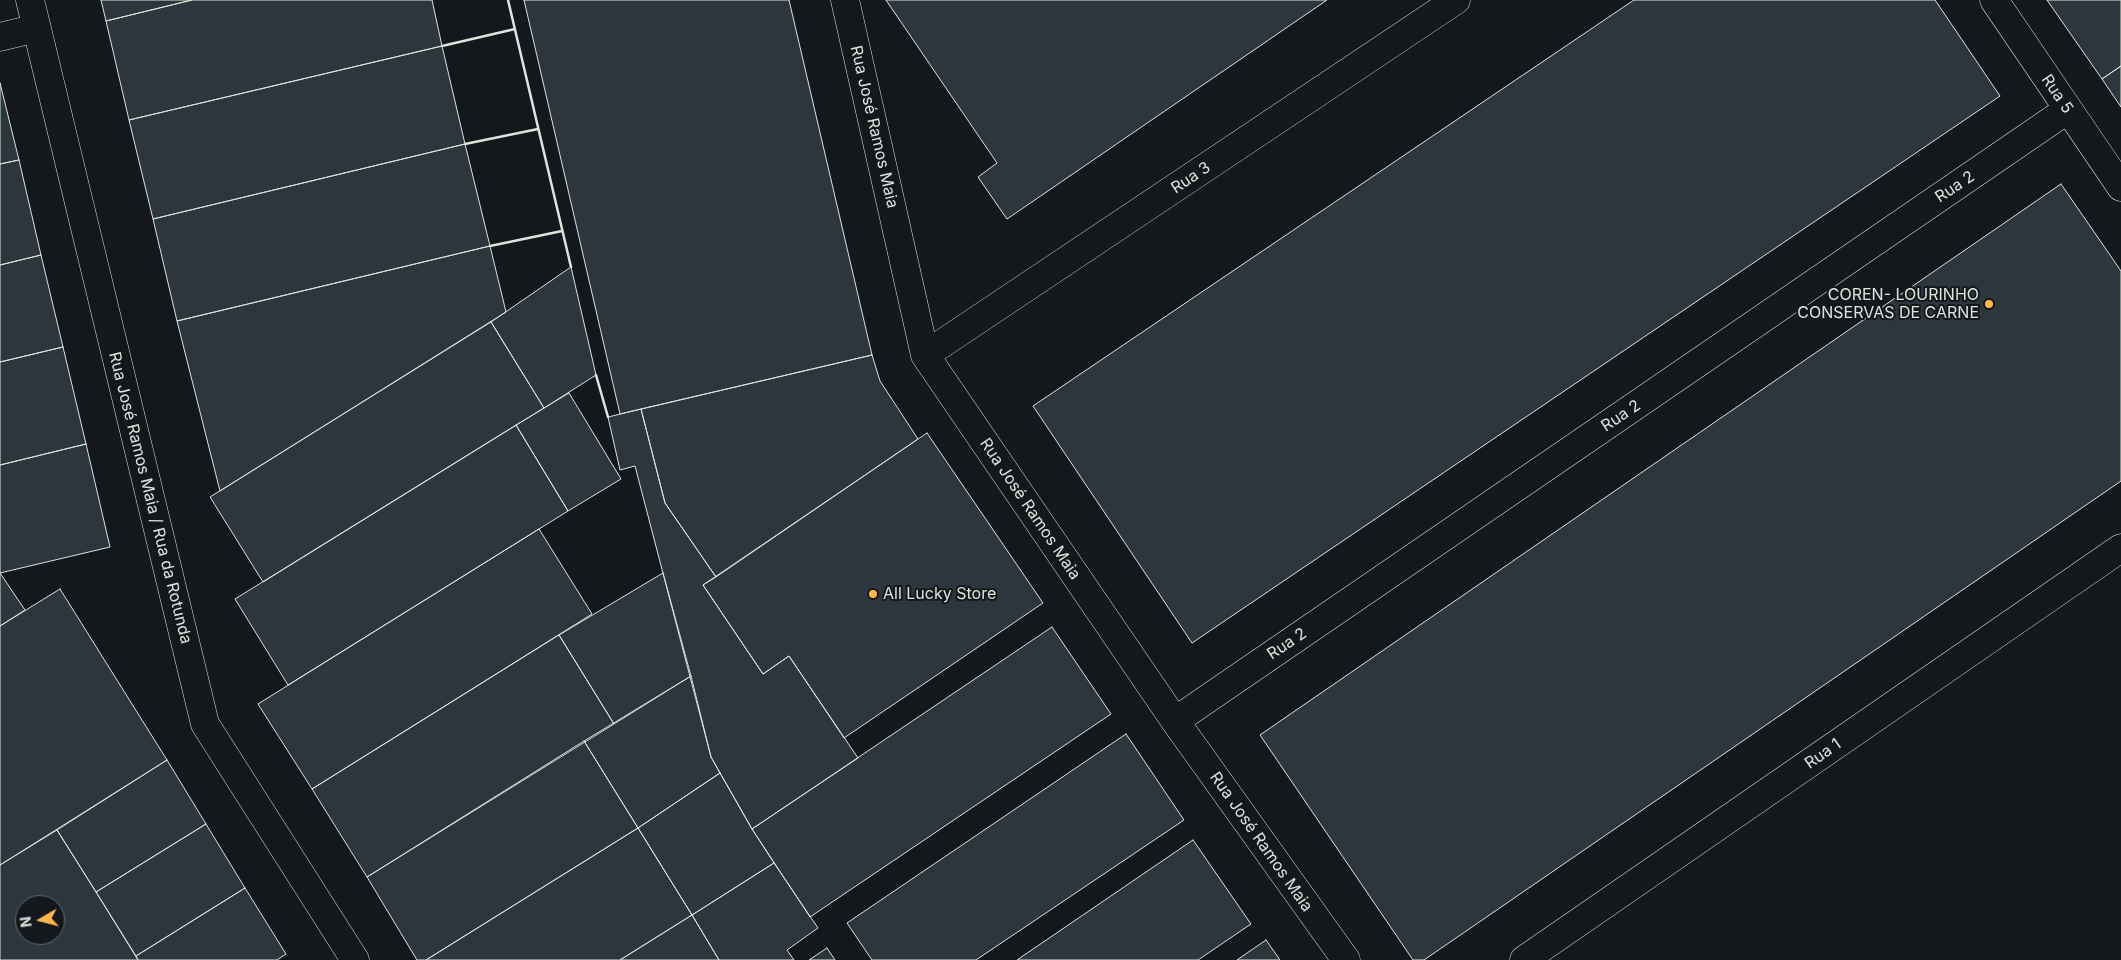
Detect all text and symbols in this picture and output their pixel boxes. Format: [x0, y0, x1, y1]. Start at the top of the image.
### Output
street label: Rua José Ramos Maia [846, 44, 902, 210]
street label: Rua 5 [2037, 71, 2077, 117]
street label: Rua 3 [1168, 158, 1214, 198]
street label: Rua 2 [1932, 167, 1978, 207]
place label: COREN- LOURINHO CONSERVAS DE CARNE [1797, 285, 1979, 323]
marker: COREN- LOURINHO CONSERVAS DE CARNE [1983, 298, 1995, 310]
street label: Rua José Ramos Maia / Rua da Rotunda [104, 350, 196, 646]
street label: Rua 2 [1598, 396, 1644, 436]
street label: Rua José Ramos Maia [976, 435, 1084, 583]
place label: All Lucky Store [883, 584, 996, 604]
marker: All Lucky Store [867, 588, 879, 600]
street label: Rua 2 [1264, 624, 1310, 664]
street label: Rua 1 [1801, 735, 1845, 773]
street label: Rua José Ramos Maia [1205, 768, 1317, 916]
north arrow [15, 895, 65, 945]
text: N [16, 916, 35, 928]

